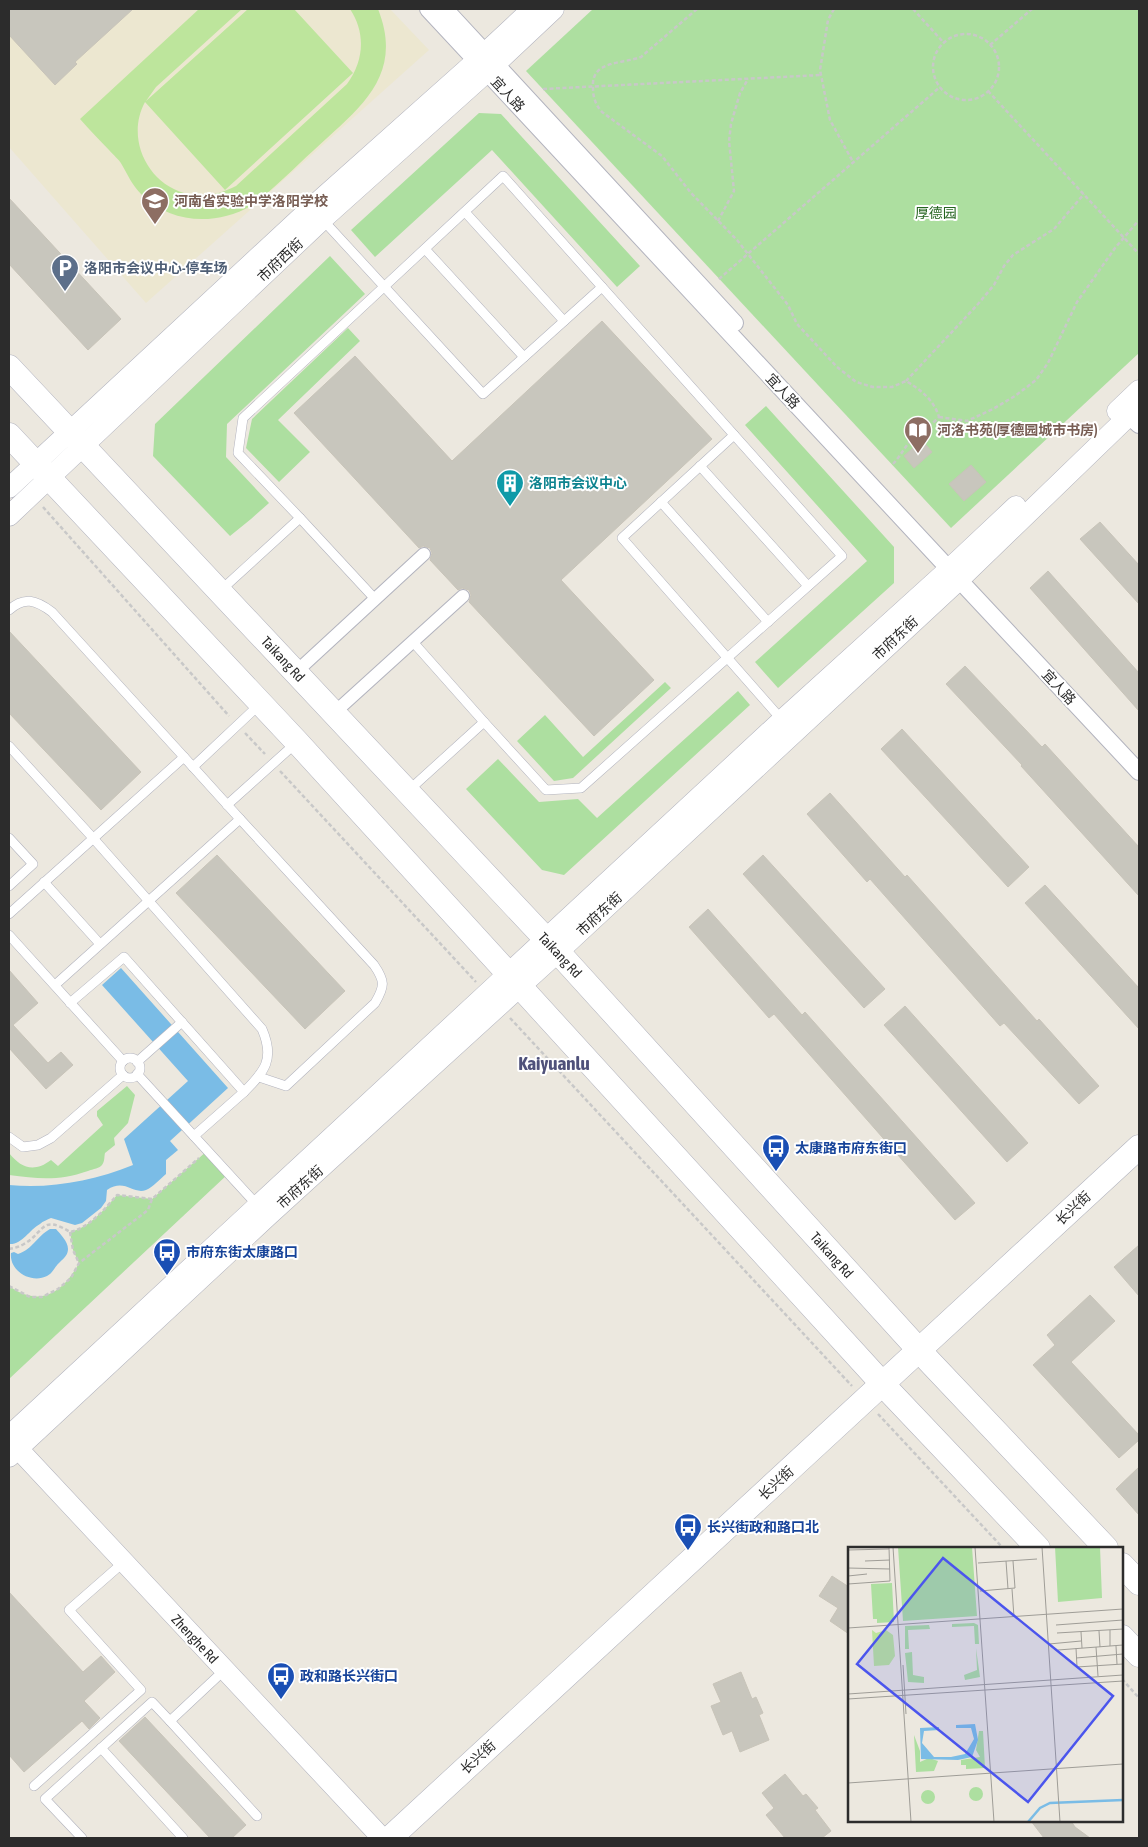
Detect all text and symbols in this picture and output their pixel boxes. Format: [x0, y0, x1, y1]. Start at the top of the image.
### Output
street label: 宜人路 [488, 73, 528, 115]
school or university icon: 河南省实验中学洛阳学校 [140, 186, 170, 225]
place label: 河南省实验中学洛阳学校 [174, 193, 328, 209]
park label: 厚德园 [915, 205, 957, 221]
street label: 市府西街 [254, 235, 306, 285]
parking icon: 洛阳市会议中心-停车场 [50, 253, 80, 292]
place label: 洛阳市会议中心-停车场 [84, 260, 228, 276]
street label: 宜人路 [763, 370, 803, 412]
library icon: 河洛书苑(厚德园城市书房) [903, 415, 933, 454]
place label: 河洛书苑(厚德园城市书房) [937, 422, 1098, 438]
building icon: 洛阳市会议中心 [495, 468, 525, 507]
place label: 洛阳市会议中心 [529, 475, 627, 491]
street label: 市府东街 [869, 613, 921, 663]
street label: Taikang Rd [258, 633, 308, 685]
street label: 宜人路 [1039, 666, 1079, 708]
street label: 市府东街 [573, 889, 625, 939]
street label: Taikang Rd [535, 929, 585, 981]
district label: Kaiyuanlu [518, 1052, 590, 1074]
bus stop icon: 太康路市府东街口 [761, 1133, 791, 1172]
place label: 太康路市府东街口 [795, 1140, 907, 1156]
street label: 市府东街 [274, 1162, 326, 1212]
street label: 长兴街 [1052, 1188, 1094, 1228]
street label: Taikang Rd [807, 1229, 857, 1281]
bus stop icon: 市府东街太康路口 [152, 1237, 182, 1276]
place label: 市府东街太康路口 [186, 1244, 298, 1260]
street label: 长兴街 [755, 1463, 797, 1503]
bus stop icon: 长兴街政和路口北 [673, 1512, 703, 1551]
place label: 长兴街政和路口北 [707, 1519, 819, 1535]
inset map [848, 1547, 1123, 1822]
street label: Zhenghe Rd [168, 1611, 222, 1667]
bus stop icon: 政和路长兴街口 [266, 1661, 296, 1700]
place label: 政和路长兴街口 [300, 1668, 398, 1684]
street label: 长兴街 [457, 1737, 499, 1777]

